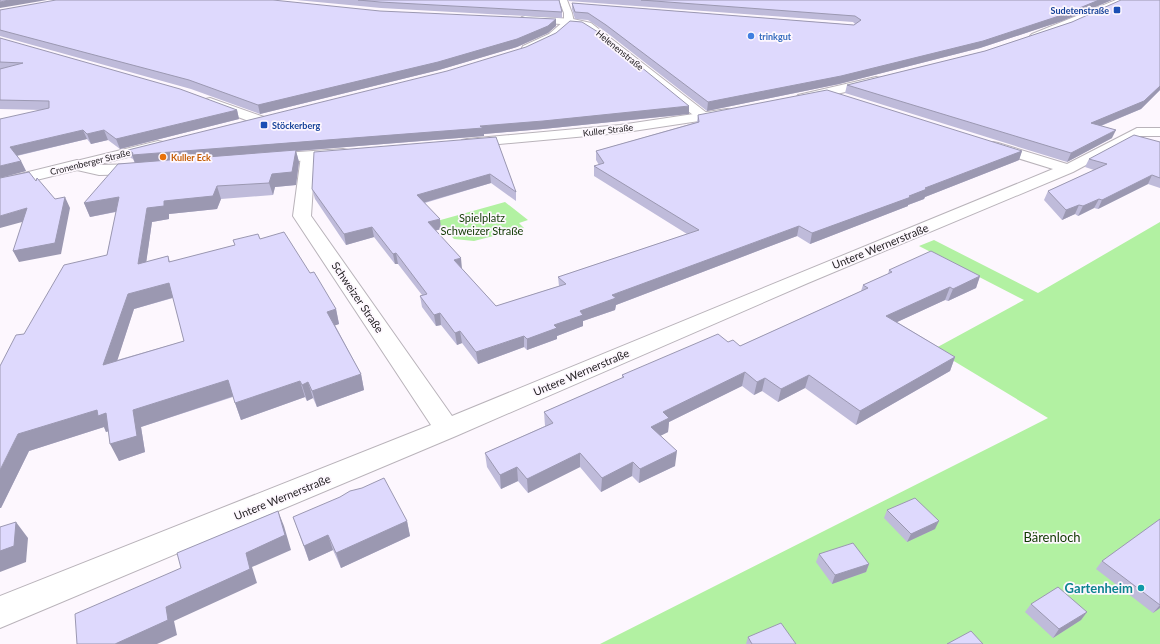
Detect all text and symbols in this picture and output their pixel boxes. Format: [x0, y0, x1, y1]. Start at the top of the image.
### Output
place label: Sudetenstraße [1051, 5, 1109, 16]
marker: Sudetenstraße [1112, 5, 1122, 15]
street label: Helenenstraße [594, 27, 646, 73]
marker: trinkgut [746, 31, 756, 41]
place label: trinkgut [759, 31, 792, 42]
marker: Stöckerberg [259, 120, 269, 130]
place label: Stöckerberg [272, 120, 321, 131]
street label: Kuller Straße [582, 121, 634, 139]
street label: Cronenberger Straße [49, 147, 131, 177]
marker: Kuller Eck [158, 152, 168, 162]
place label: Kuller Eck [171, 152, 211, 163]
park label: Spielplatz Schweizer Straße [441, 211, 524, 237]
street label: Untere Wernerstraße [830, 221, 930, 271]
street label: Schweizer Straße [329, 259, 387, 335]
street label: Untere Wernerstraße [531, 346, 631, 398]
street label: Untere Wernerstraße [232, 472, 332, 522]
park label: Bärenloch [1023, 529, 1081, 545]
place label: Gartenheim [1065, 580, 1133, 596]
marker: Gartenheim [1136, 583, 1146, 593]

